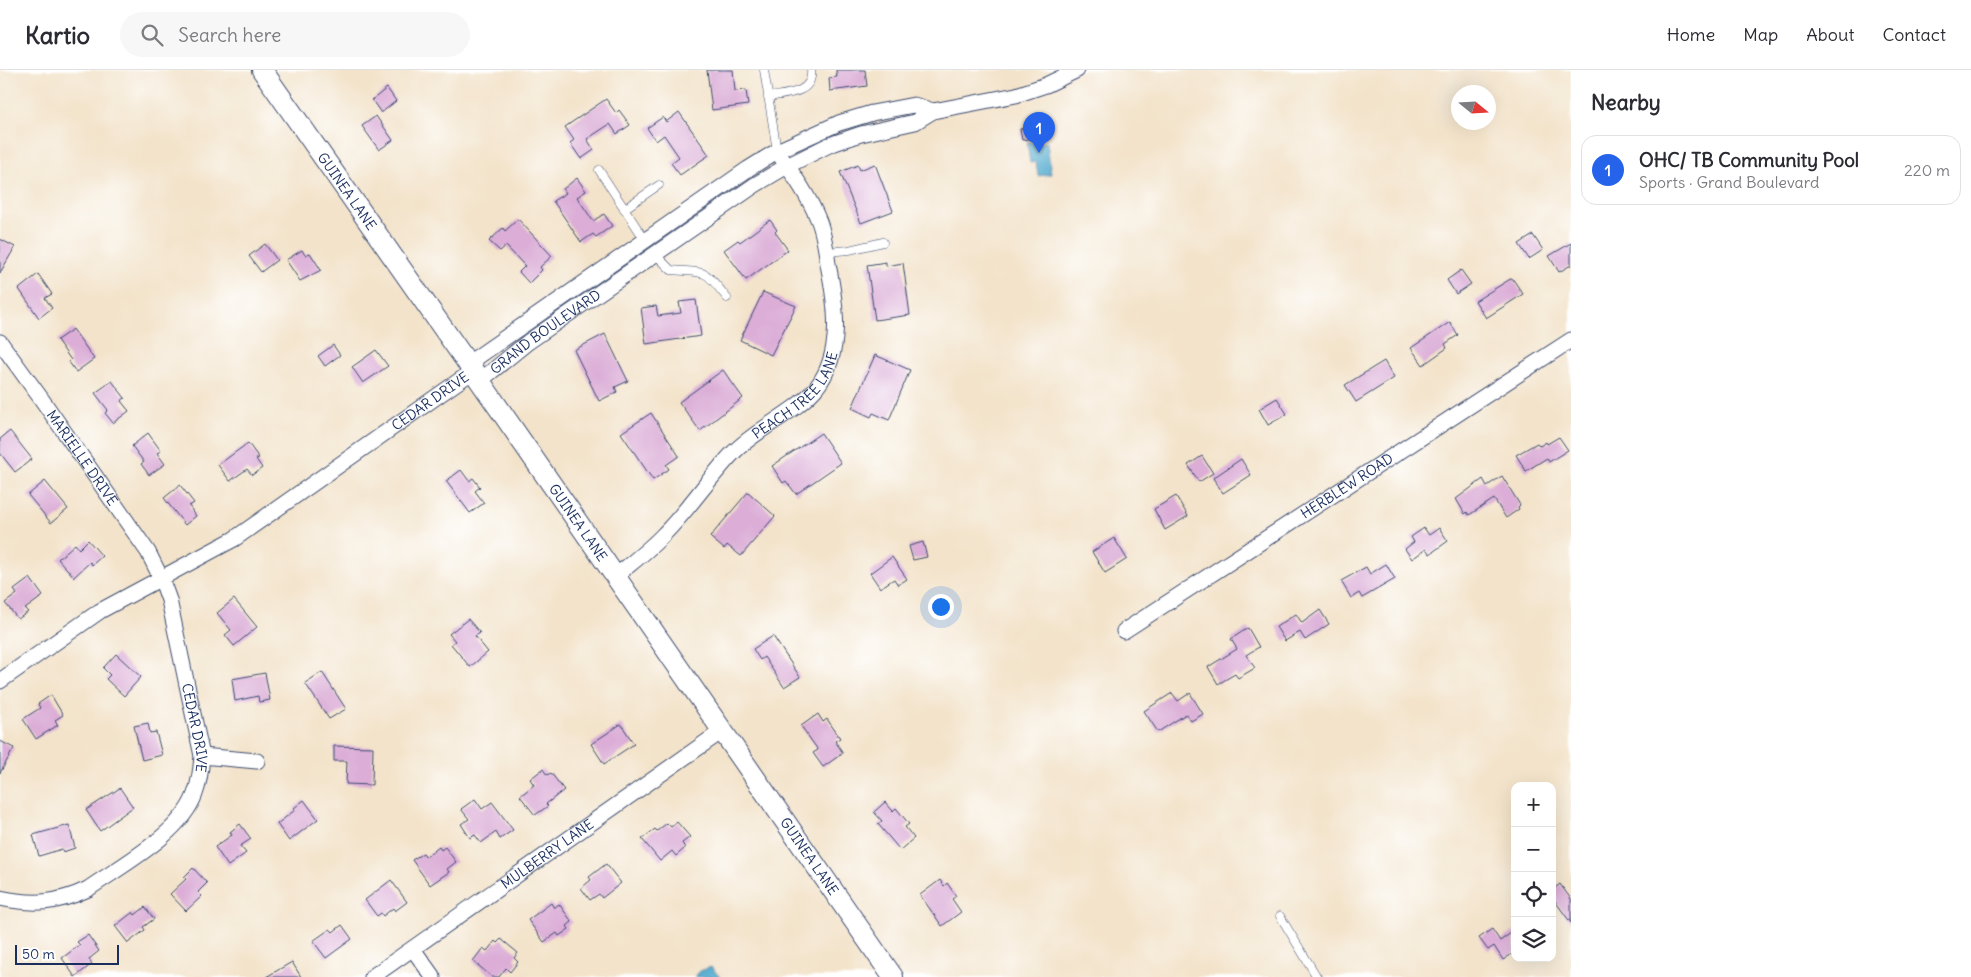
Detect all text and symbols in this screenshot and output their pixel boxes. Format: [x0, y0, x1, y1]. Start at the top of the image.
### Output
search box [120, 12, 470, 57]
text: Kartio [25, 20, 90, 50]
icon: search [138, 21, 166, 49]
text: Search here [178, 23, 281, 47]
text: Home [1667, 23, 1715, 46]
text: Map [1743, 23, 1778, 46]
text: About [1806, 23, 1854, 46]
text: Contact [1882, 23, 1946, 46]
north arrow [1451, 85, 1496, 130]
text: Nearby [1591, 89, 1661, 116]
pin: 1 [1023, 112, 1055, 153]
text: OHC/ TB Community Pool [1639, 148, 1859, 172]
street label: GUINEA LANE [314, 149, 380, 233]
text: 1 [1605, 160, 1611, 180]
text: 220 m [1904, 160, 1950, 180]
text: Sports · Grand Boulevard [1639, 172, 1820, 192]
street label: GRAND BOULEVARD [486, 285, 604, 378]
street label: PEACH TREE LANE [748, 350, 842, 443]
street label: CEDAR DRIVE [388, 368, 472, 434]
street label: MARIELLE DRIVE [43, 406, 122, 509]
street label: HERBLEW ROAD [1297, 449, 1397, 523]
street label: GUINEA LANE [545, 480, 611, 565]
your location [928, 594, 954, 620]
street label: CEDAR DRIVE [178, 682, 211, 773]
map controls [1511, 782, 1556, 962]
button: + [1511, 782, 1556, 827]
street label: GUINEA LANE [776, 814, 843, 899]
street label: MULBERRY LANE [497, 815, 597, 893]
button: − [1511, 827, 1556, 872]
button: locate [1511, 872, 1556, 917]
button: layers [1511, 917, 1556, 962]
scale bar [15, 942, 119, 965]
text: 50 m [22, 945, 55, 963]

